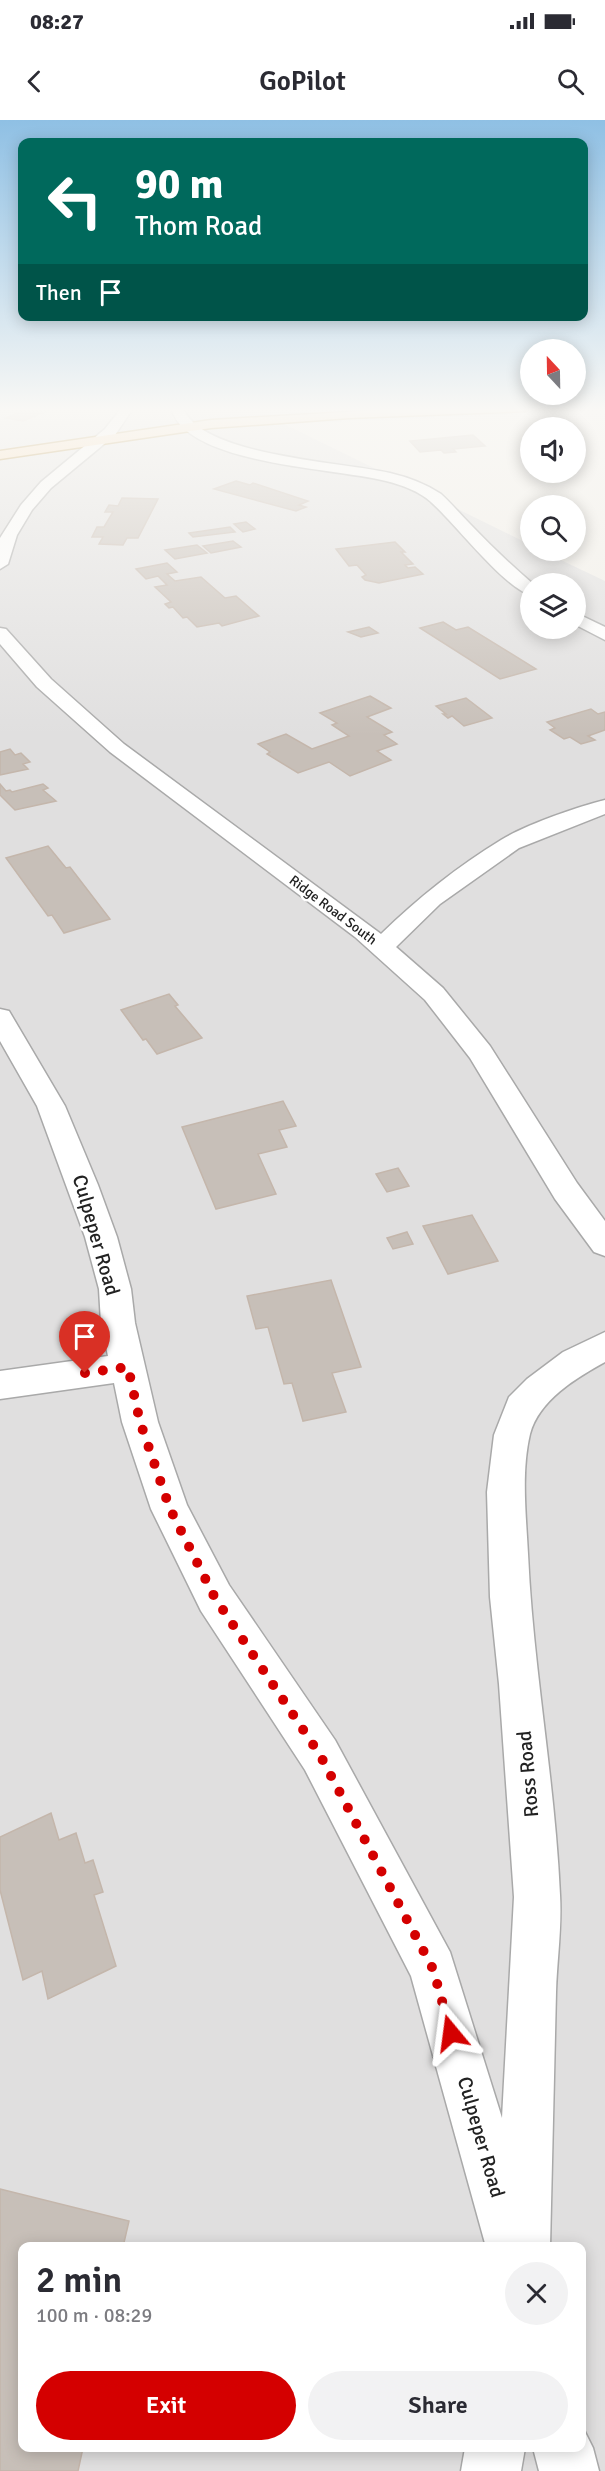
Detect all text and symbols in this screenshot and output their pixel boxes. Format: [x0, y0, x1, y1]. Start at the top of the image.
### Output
text: 08:27 [30, 8, 84, 35]
icon: back [18, 65, 51, 98]
text: GoPilot [259, 65, 346, 98]
icon: search [554, 65, 587, 98]
text: 90 m [135, 159, 224, 210]
icon: left [36, 162, 114, 240]
text: Thom Road [135, 210, 262, 243]
icon: arrive [94, 276, 127, 309]
text: Then [36, 279, 82, 306]
north arrow [520, 339, 586, 405]
map controls [520, 339, 586, 639]
button: sound [520, 417, 586, 483]
button: search [520, 495, 586, 561]
button: layers [520, 573, 586, 639]
street label: Ridge Road South [286, 871, 380, 949]
street label: Culpeper Road [67, 1172, 125, 1298]
pin [59, 1311, 110, 1373]
icon: arrive [68, 1320, 101, 1353]
street label: Ross Road [512, 1730, 544, 1818]
position arrow [419, 2001, 483, 2065]
street label: Culpeper Road [452, 2074, 510, 2200]
text: 2 min [36, 2258, 122, 2303]
button: close [505, 2262, 568, 2325]
text: 100 m · 08:29 [36, 2303, 152, 2328]
button: Exit [36, 2371, 296, 2440]
button: Share [308, 2371, 568, 2440]

